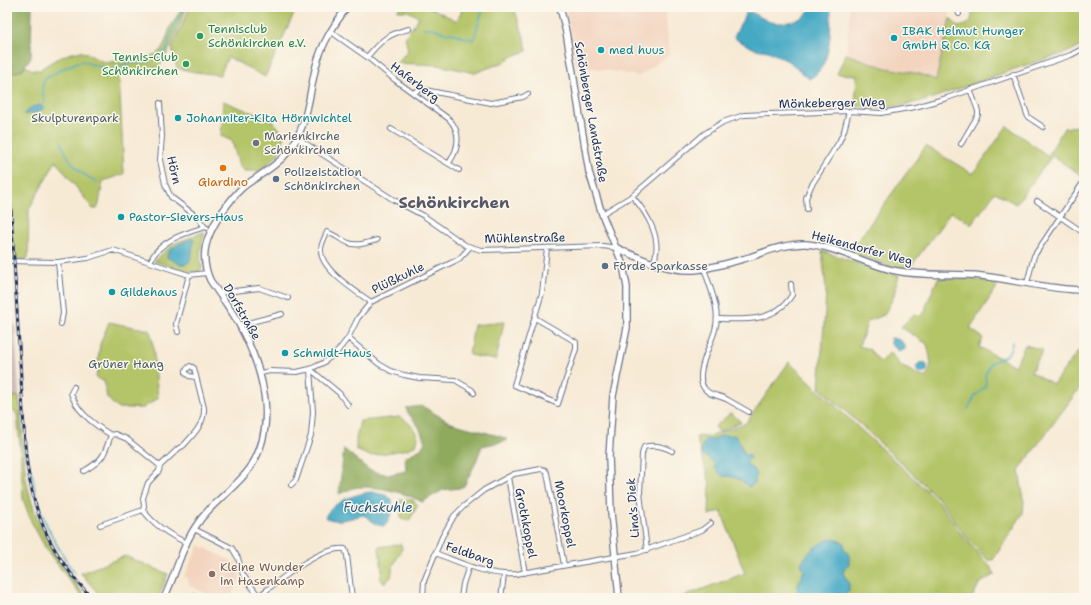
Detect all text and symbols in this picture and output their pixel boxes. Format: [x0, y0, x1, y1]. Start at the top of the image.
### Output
place label: Tennisclub Schönkirchen e.V. [208, 21, 306, 51]
place label: IBAK Helmut Hunger GmbH & Co. KG [902, 23, 1024, 53]
marker: Tennisclub Schönkirchen e.V. [195, 31, 205, 41]
marker: IBAK Helmut Hunger GmbH & Co. KG [889, 33, 899, 43]
street label: Schönberger Landstraße [571, 40, 611, 184]
place label: med huus [609, 42, 665, 58]
marker: med huus [596, 45, 606, 55]
place label: Tennis-Club Schönkirchen [102, 49, 178, 79]
street label: Haferberg [387, 58, 443, 106]
marker: Tennis-Club Schönkirchen [181, 59, 191, 69]
street label: Mönkeberger Weg [779, 94, 885, 112]
park label: Skulpturenpark [31, 110, 119, 126]
place label: Johanniter-Kita Hörnwichtel [186, 110, 352, 126]
marker: Johanniter-Kita Hörnwichtel [173, 113, 183, 123]
place label: Marienkirche Schönkirchen [264, 128, 340, 158]
marker: Marienkirche Schönkirchen [251, 138, 261, 148]
street label: Hörn [163, 154, 185, 186]
marker: Giardino [218, 163, 228, 173]
place label: Polizeistation Schönkirchen [284, 164, 362, 194]
place label: Giardino [198, 174, 248, 190]
marker: Polizeistation Schönkirchen [271, 174, 281, 184]
district label: Schönkirchen [398, 192, 510, 213]
place label: Pastor-Sievers-Haus [129, 209, 244, 225]
marker: Pastor-Sievers-Haus [116, 212, 126, 222]
street label: Heikendorfer Weg [810, 227, 914, 269]
street label: Mühlenstraße [484, 229, 566, 247]
street label: Plüßkuhle [369, 258, 427, 298]
place label: Förde Sparkasse [613, 258, 708, 274]
marker: Förde Sparkasse [600, 261, 610, 271]
street label: Dorfstraße [220, 281, 265, 343]
place label: Gildehaus [120, 284, 177, 300]
marker: Gildehaus [107, 287, 117, 297]
place label: Schmidt-Haus [293, 345, 372, 361]
marker: Schmidt-Haus [280, 348, 290, 358]
park label: Grüner Hang [88, 356, 164, 372]
street label: Lina's Diek [623, 477, 643, 539]
street label: Moorkoppel [551, 479, 579, 550]
street label: Grothkoppel [511, 487, 541, 560]
water label: Fuchskuhle [343, 499, 413, 516]
street label: Feldbarg [443, 538, 497, 570]
place label: Kleine Wunder im Hasenkamp [220, 559, 305, 589]
marker: Kleine Wunder im Hasenkamp [207, 569, 217, 579]

